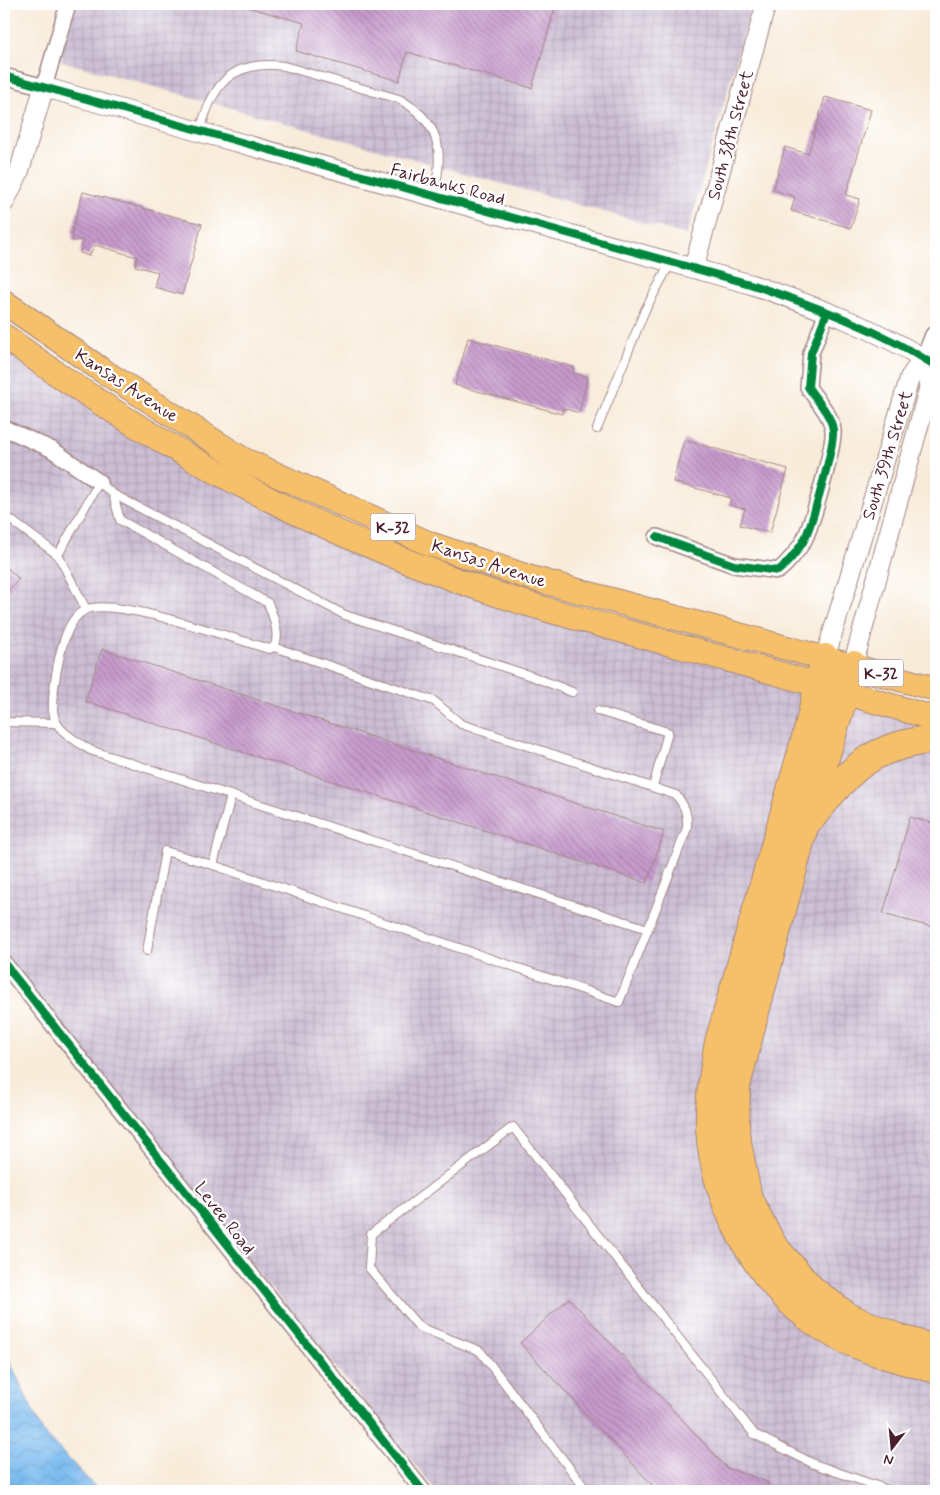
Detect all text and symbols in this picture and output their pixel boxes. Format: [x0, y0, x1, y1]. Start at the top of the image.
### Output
street label: South 38th Street [702, 67, 760, 203]
street label: Fairbanks Road [388, 158, 508, 212]
street label: Kansas Avenue [70, 343, 183, 428]
street label: South 39th Street [857, 387, 919, 523]
road number: K-32 [370, 514, 416, 540]
street label: Kansas Avenue [428, 534, 549, 594]
road number: K-32 [858, 660, 904, 686]
street label: Levee Road [188, 1177, 260, 1260]
north arrow [868, 1422, 918, 1472]
text: N [882, 1450, 896, 1469]

